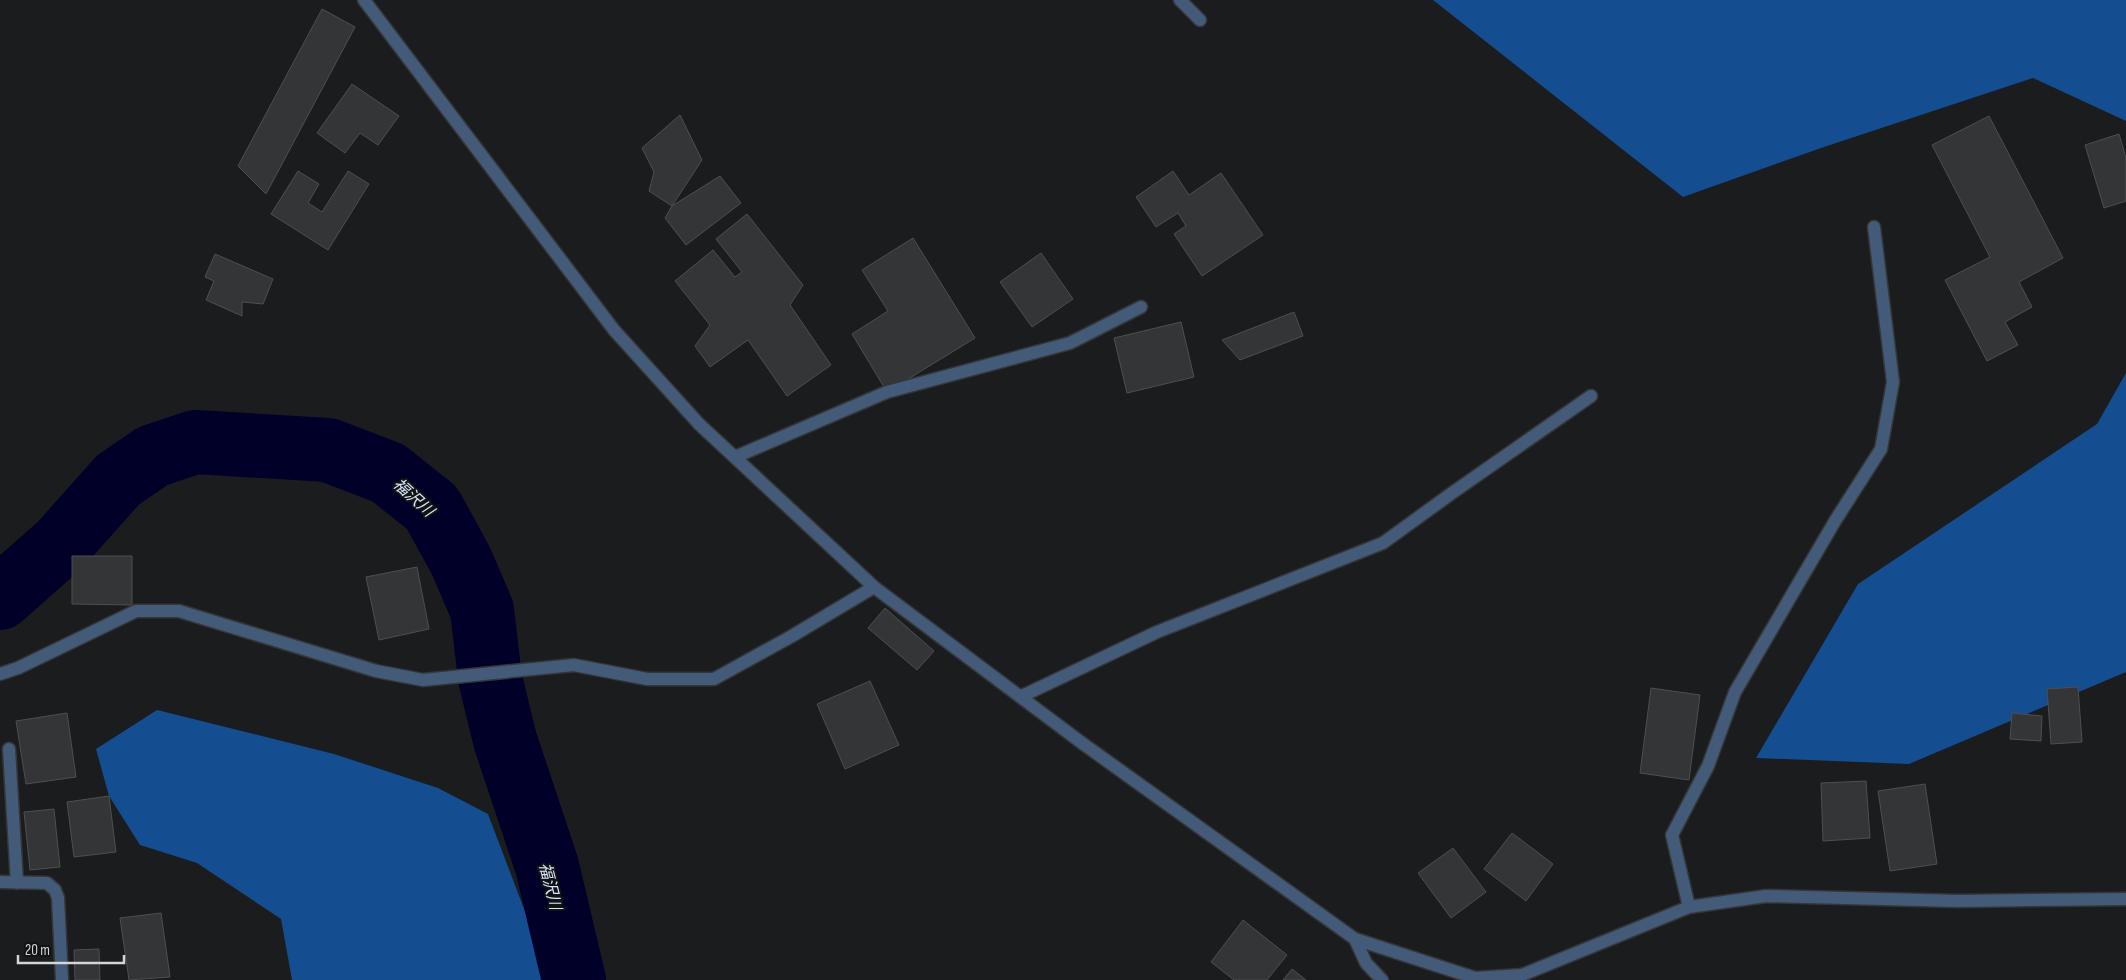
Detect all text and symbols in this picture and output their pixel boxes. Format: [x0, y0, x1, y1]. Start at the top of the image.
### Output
water label: 福沢川 [389, 475, 439, 523]
water label: 福沢川 [535, 861, 565, 914]
scale bar [18, 932, 124, 964]
text: 20 m [25, 941, 50, 960]

